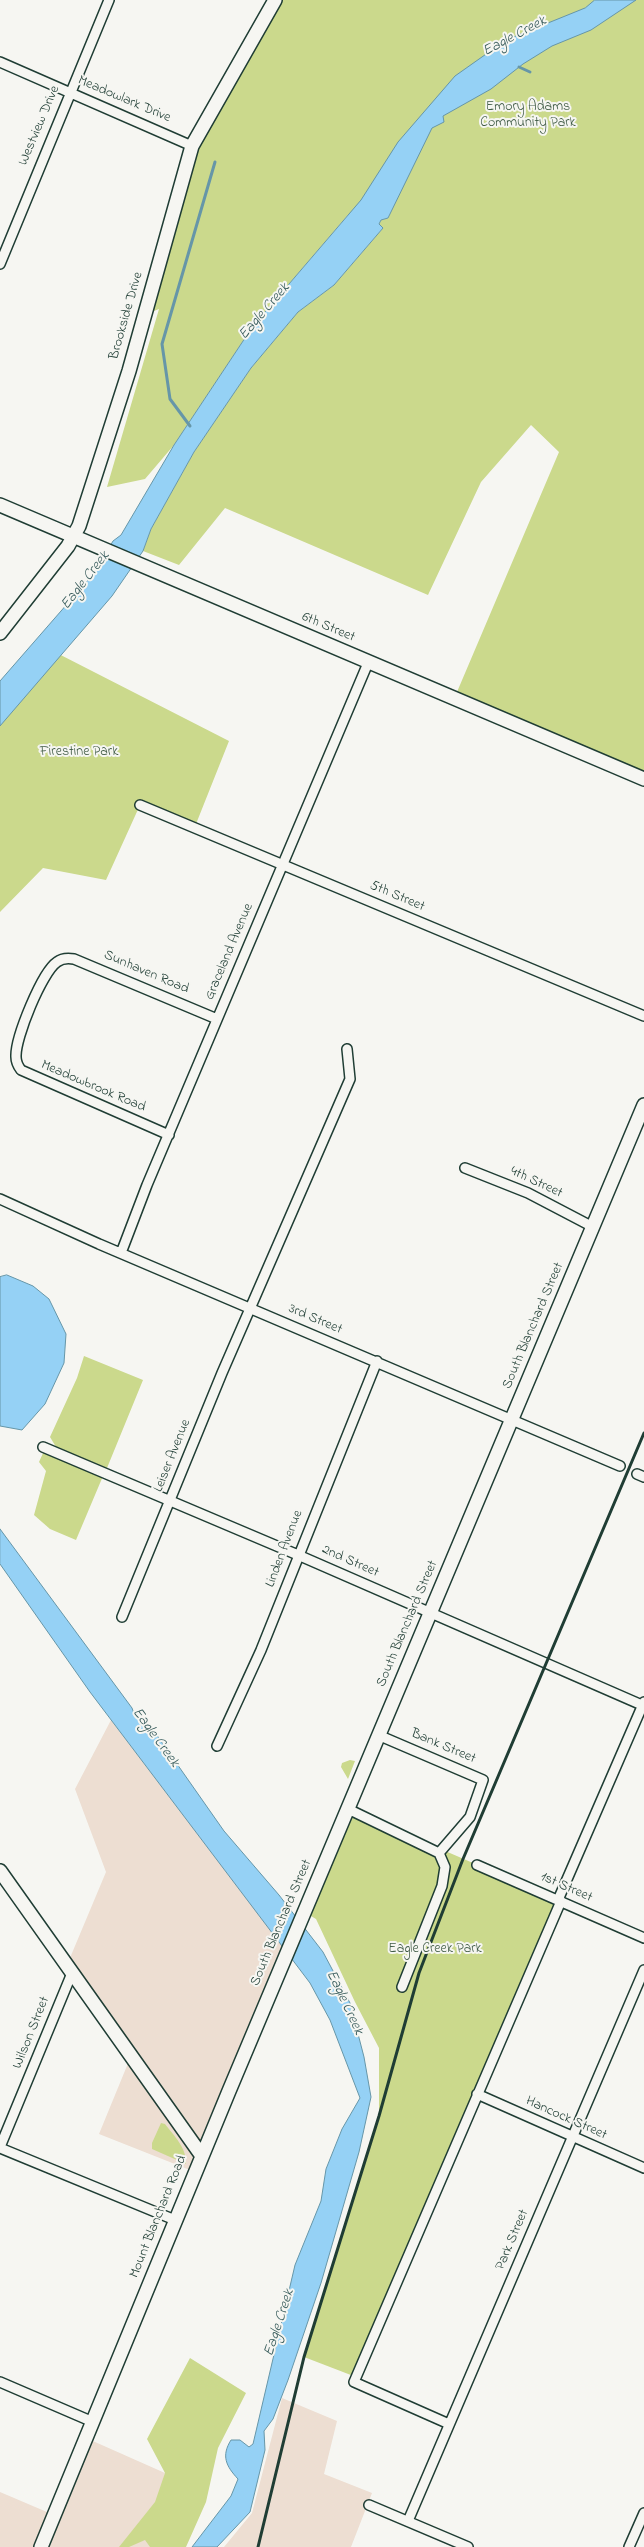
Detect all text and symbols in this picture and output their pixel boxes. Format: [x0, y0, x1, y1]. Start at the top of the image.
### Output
water label: Eagle Creek [480, 13, 550, 61]
street label: Meadowlark Drive [75, 73, 173, 127]
street label: Westview Drive [16, 84, 64, 168]
park label: Emory Adams Community Park [480, 100, 576, 132]
street label: Brookside Drive [106, 270, 148, 362]
water label: Eagle Creek [235, 280, 295, 344]
water label: Eagle Creek [58, 548, 114, 614]
street label: 6th Street [299, 609, 357, 647]
park label: Firestine Park [40, 745, 118, 761]
street label: 5th Street [367, 878, 427, 916]
street label: Graceland Avenue [202, 901, 258, 1003]
street label: Sunhaven Road [101, 947, 191, 999]
street label: Meadowbrook Road [38, 1057, 148, 1117]
street label: 4th Street [507, 1164, 565, 1202]
street label: South Blanchard Street [500, 1260, 568, 1392]
street label: 3rd Street [286, 1301, 344, 1339]
street label: Leiser Avenue [151, 1417, 195, 1495]
street label: Linden Avenue [263, 1508, 307, 1590]
street label: 2nd Street [319, 1542, 381, 1582]
street label: South Blanchard Street [374, 1558, 442, 1690]
water label: Eagle Creek [127, 1705, 183, 1771]
street label: Bank Street [408, 1726, 478, 1768]
street label: South Blanchard Street [248, 1857, 316, 1989]
street label: 1st Street [537, 1869, 595, 1907]
park label: Eagle Creek Park [388, 1942, 482, 1958]
water label: Eagle Creek [321, 1968, 367, 2038]
street label: Wilson Street [10, 1994, 54, 2072]
street label: Hancock Street [523, 2094, 609, 2144]
street label: Mount Blanchard Road [127, 2153, 191, 2281]
street label: Park Street [493, 2207, 533, 2273]
water label: Eagle Creek [261, 2287, 299, 2359]

